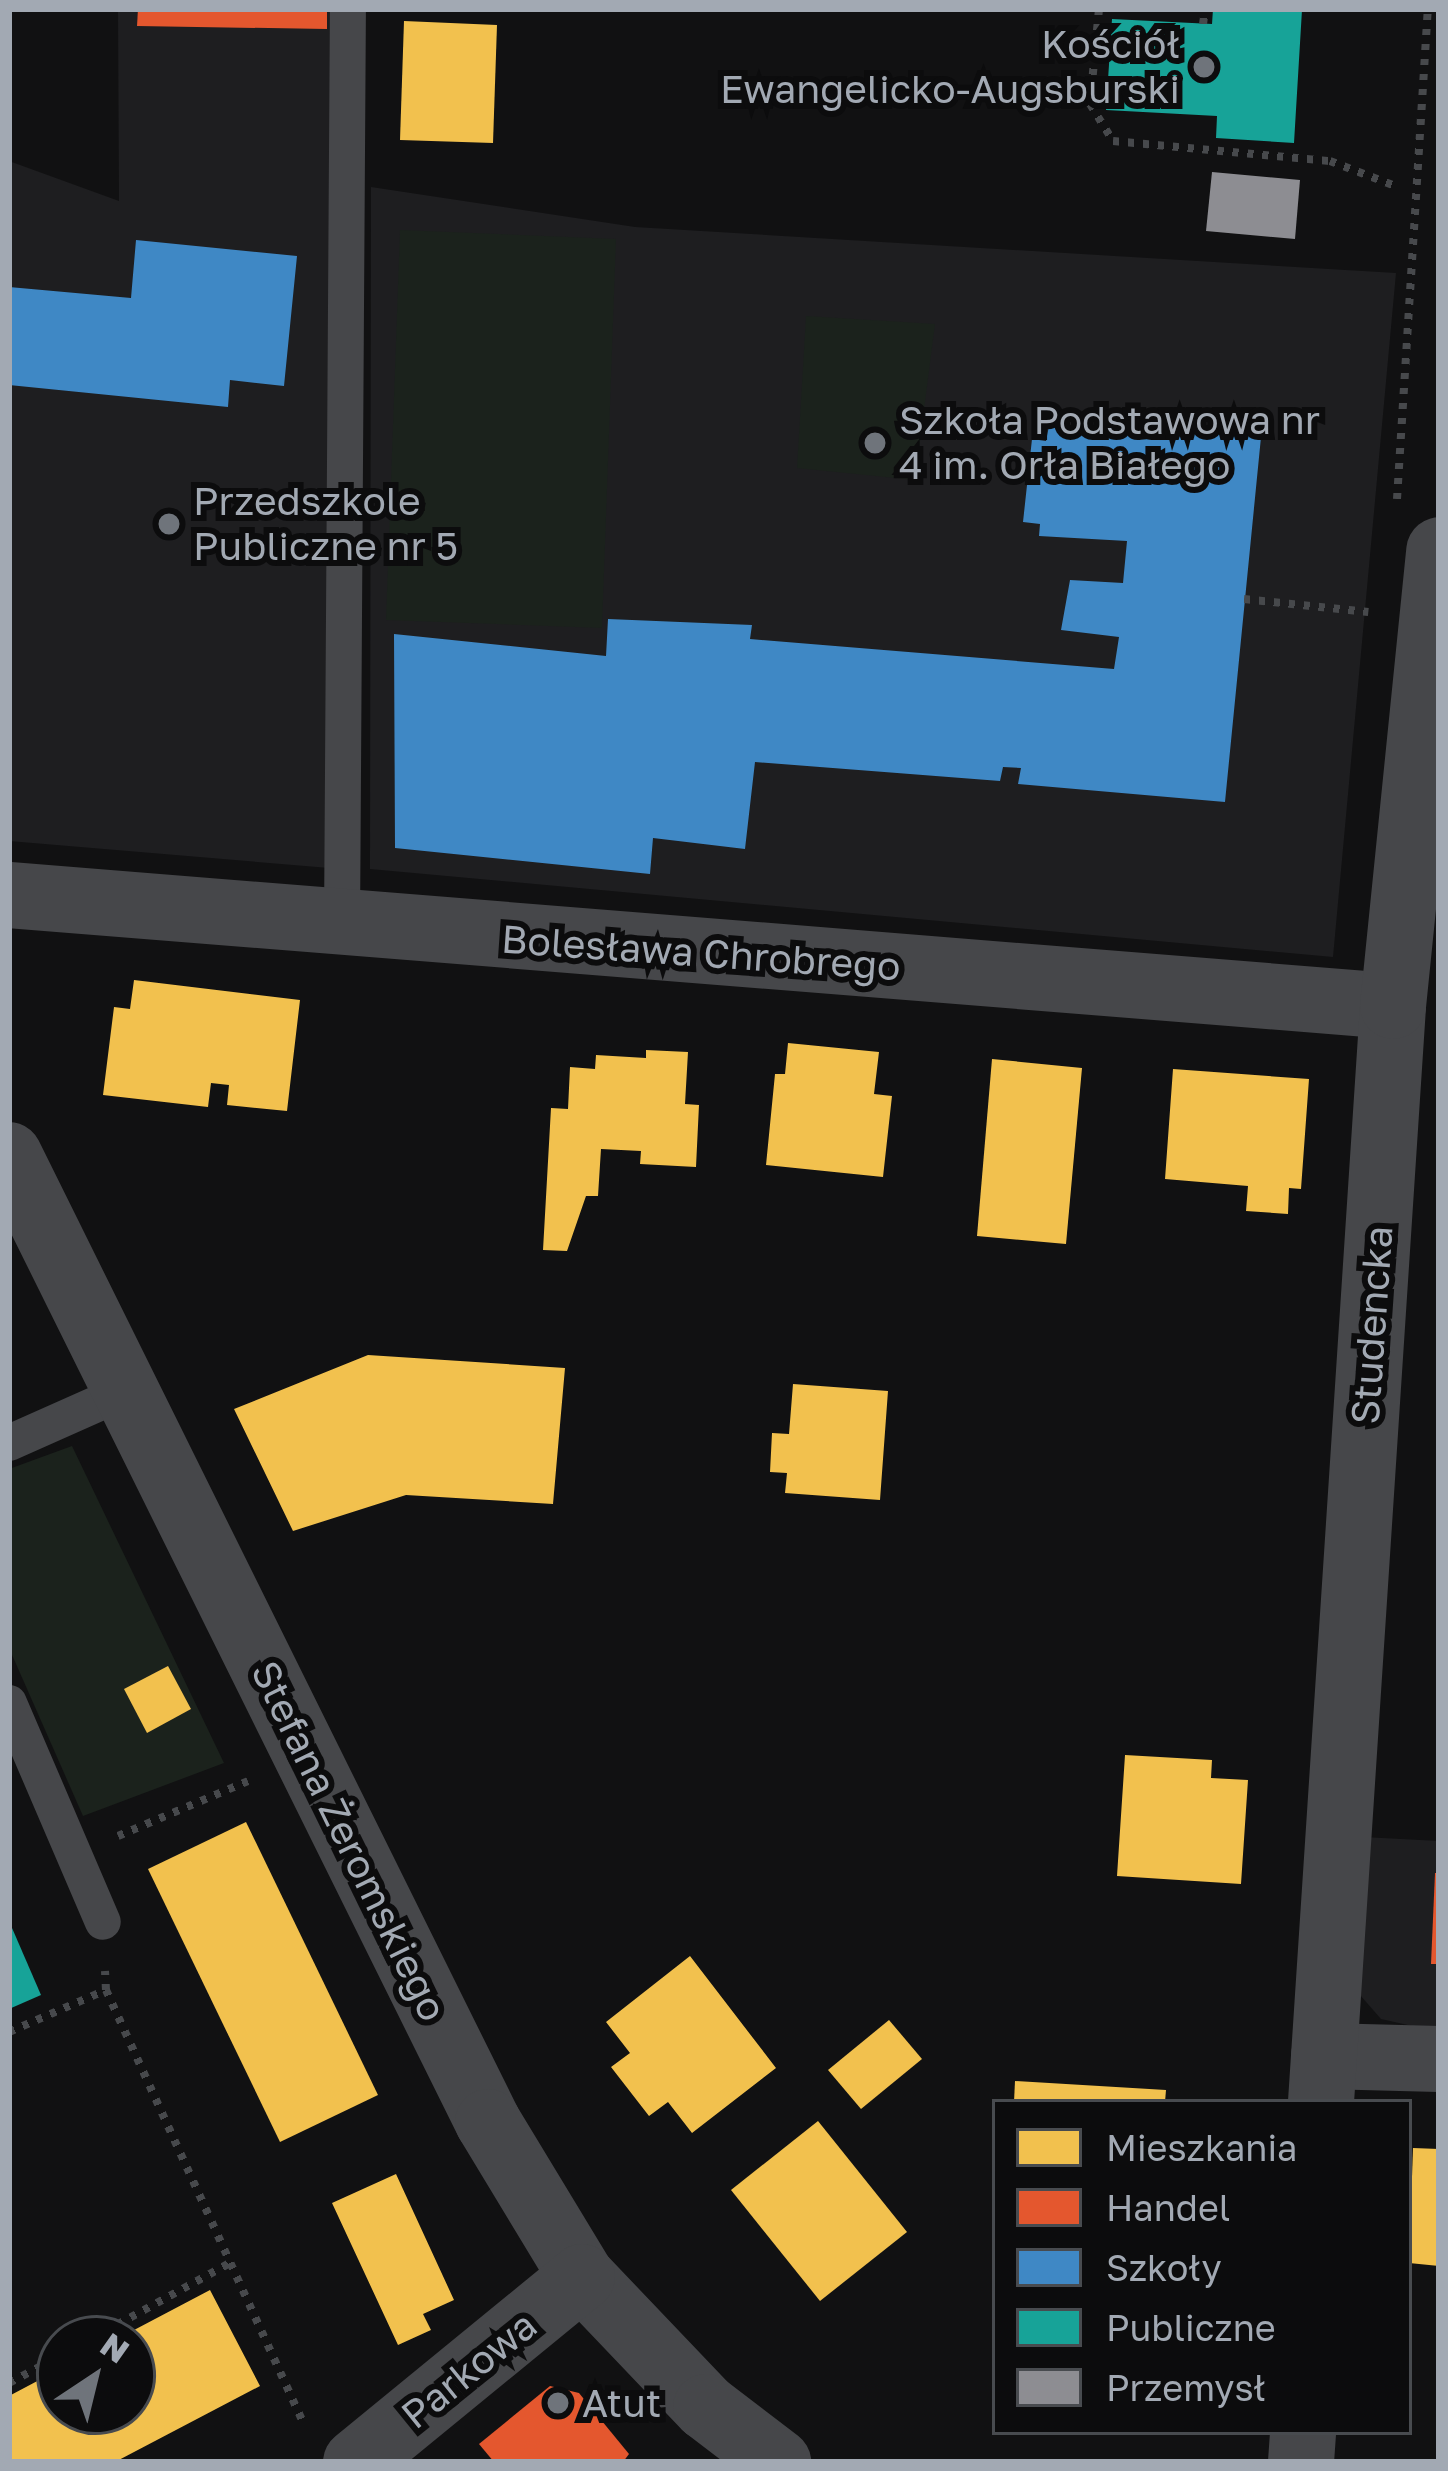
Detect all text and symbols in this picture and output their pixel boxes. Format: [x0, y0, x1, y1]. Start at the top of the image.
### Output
place label: Kościół Ewangelicko-Augsburski [720, 22, 1180, 113]
marker: Kościół Ewangelicko-Augsburski [1191, 54, 1217, 80]
place label: Szkoła Podstawowa nr 4 im. Orła Białego [899, 398, 1320, 489]
marker: Szkoła Podstawowa nr 4 im. Orła Białego [862, 430, 888, 456]
place label: Przedszkole Publiczne nr 5 [193, 479, 458, 570]
marker: Przedszkole Publiczne nr 5 [156, 511, 182, 537]
street label: Bolesława Chrobrego [500, 916, 902, 990]
street label: Studencka [1342, 1224, 1402, 1426]
street label: Stefana Żeromskiego [242, 1653, 456, 2029]
legend [992, 2099, 1412, 2435]
text: Mieszkania [1106, 2126, 1297, 2169]
text: Handel [1106, 2186, 1230, 2229]
text: Szkoły [1106, 2246, 1222, 2289]
street label: Parkowa [392, 2302, 546, 2438]
text: Publiczne [1106, 2306, 1276, 2349]
north arrow [36, 2315, 156, 2435]
text: N [94, 2324, 137, 2371]
text: Przemysł [1106, 2366, 1266, 2409]
place label: Atut [582, 2380, 661, 2426]
marker: Atut [545, 2390, 571, 2416]

